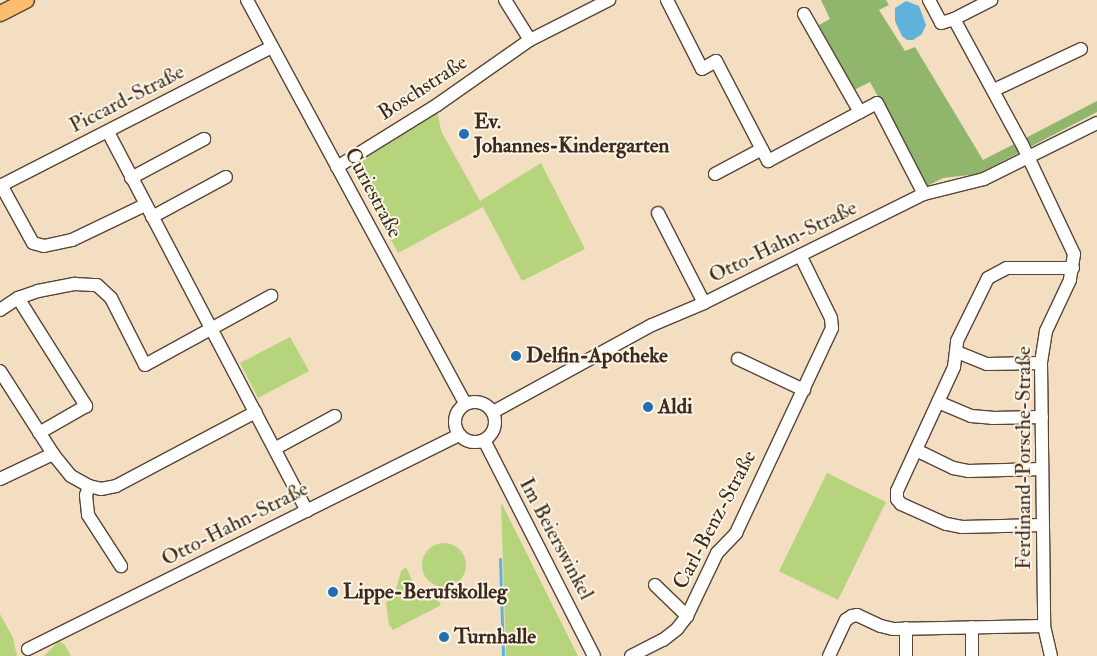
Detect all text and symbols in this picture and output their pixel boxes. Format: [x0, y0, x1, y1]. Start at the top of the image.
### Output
street label: Boschstraße [374, 50, 472, 126]
street label: Piccard-Straße [66, 59, 188, 139]
place label: Ev. Johannes-Kindergarten [474, 109, 669, 159]
marker: Ev. Johannes-Kindergarten [458, 128, 470, 140]
street label: Curiestraße [339, 143, 407, 243]
street label: Otto-Hahn-Straße [705, 195, 861, 289]
place label: Delfin-Apotheke [526, 343, 668, 369]
street label: Ferdinand-Porsche-Straße [1011, 346, 1037, 570]
marker: Delfin-Apotheke [510, 350, 522, 362]
place label: Aldi [658, 394, 693, 420]
marker: Aldi [642, 401, 654, 413]
street label: Carl-Benz-Straße [668, 446, 762, 594]
street label: Im Beierswinkel [513, 474, 599, 604]
street label: Otto-Hahn-Straße [157, 476, 313, 572]
place label: Lippe-Berufskolleg [343, 579, 507, 605]
marker: Lippe-Berufskolleg [327, 586, 339, 598]
place label: Turnhalle [454, 624, 536, 650]
marker: Turnhalle [438, 631, 450, 643]

